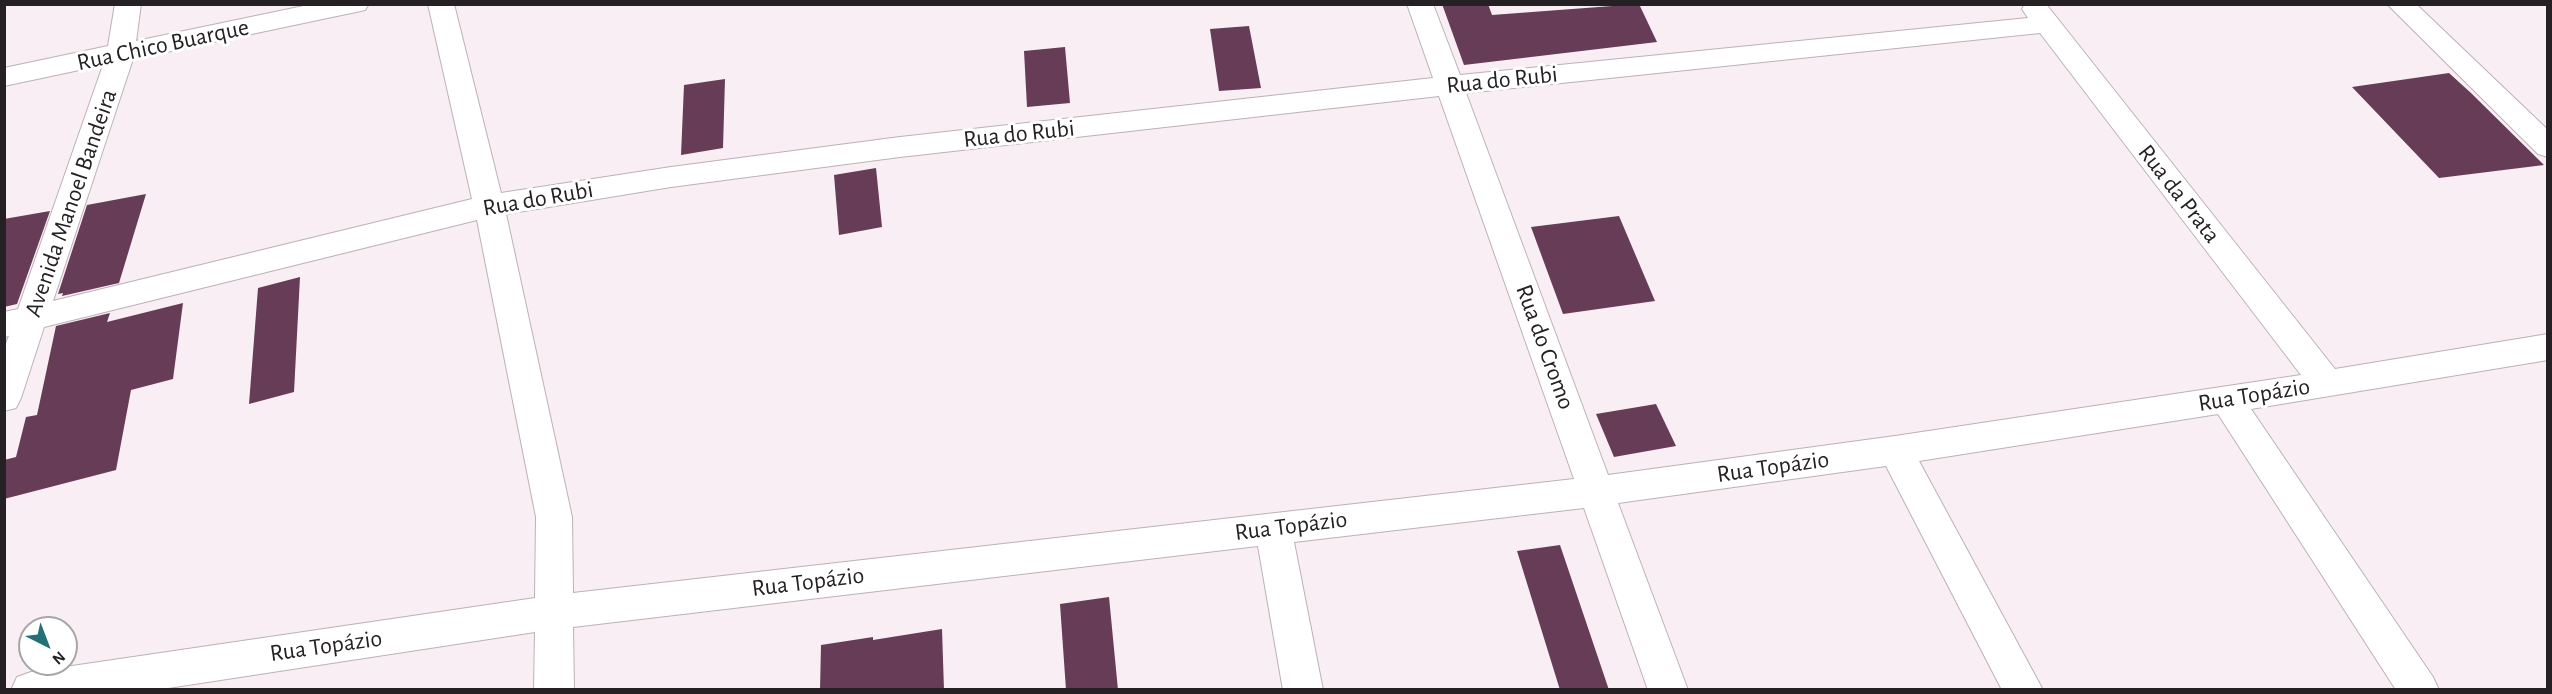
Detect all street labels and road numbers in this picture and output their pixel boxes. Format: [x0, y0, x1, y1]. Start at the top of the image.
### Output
street label: Rua Chico Buarque [74, 13, 252, 77]
street label: Rua do Rubi [1445, 60, 1559, 100]
street label: Avenida Manoel Bandeira [19, 85, 123, 321]
street label: Rua do Rubi [962, 114, 1076, 154]
street label: Rua da Prata [2132, 139, 2226, 249]
street label: Rua do Rubi [481, 175, 595, 223]
street label: Rua do Cromo [1509, 281, 1581, 413]
street label: Rua Topázio [2196, 372, 2312, 418]
street label: Rua Topázio [1715, 445, 1831, 489]
street label: Rua Topázio [1233, 505, 1349, 547]
street label: Rua Topázio [750, 561, 866, 603]
street label: Rua Topázio [268, 624, 384, 668]

